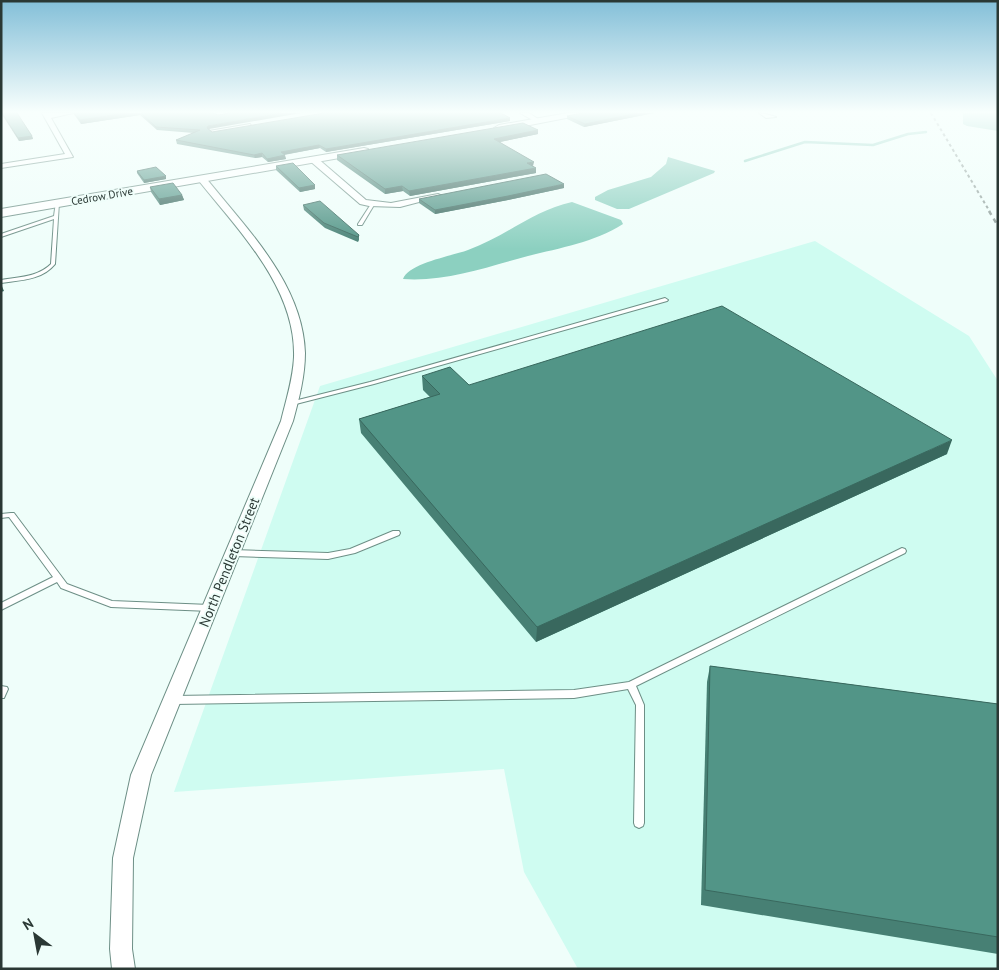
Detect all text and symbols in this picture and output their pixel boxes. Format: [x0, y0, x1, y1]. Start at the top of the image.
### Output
street label: Cedrow Drive [70, 184, 134, 208]
street label: North Pendleton Street [195, 494, 263, 629]
north arrow [10, 910, 60, 960]
text: N [19, 914, 37, 934]

